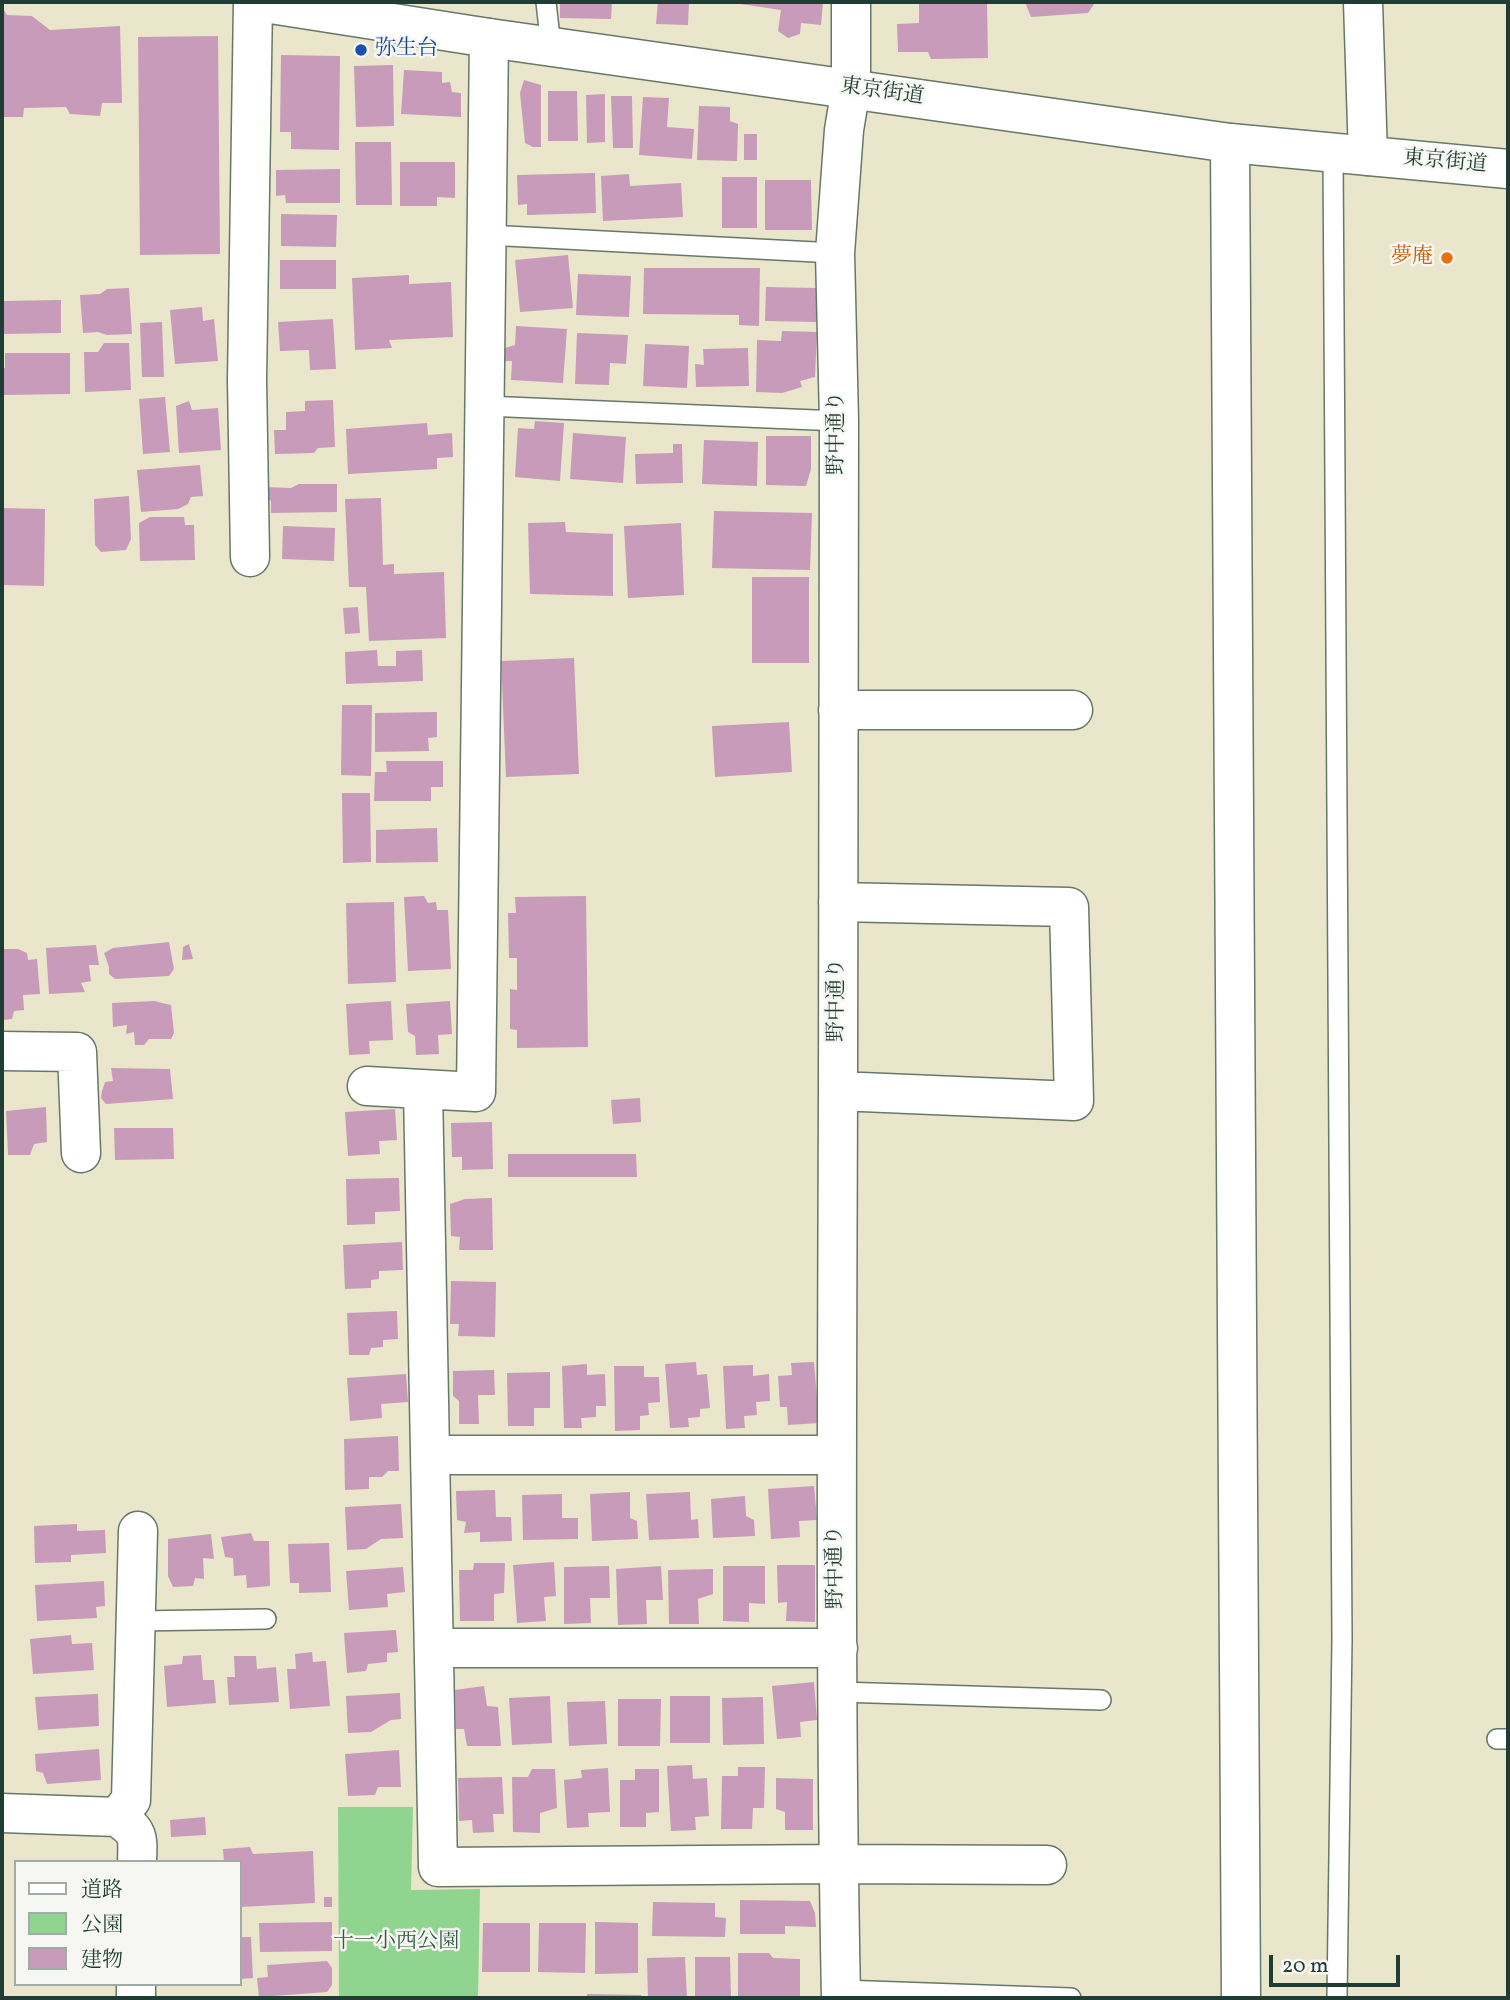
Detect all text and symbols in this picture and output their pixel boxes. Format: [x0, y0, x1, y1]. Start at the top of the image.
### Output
place label: 弥生台 [375, 37, 438, 63]
marker: 弥生台 [353, 42, 369, 58]
street label: 東京街道 [839, 75, 925, 111]
street label: 東京街道 [1402, 147, 1488, 179]
place label: 夢庵 [1391, 245, 1433, 271]
marker: 夢庵 [1439, 250, 1455, 266]
street label: 野中通り [825, 391, 851, 475]
street label: 野中通り [825, 958, 851, 1042]
street label: 野中通り [824, 1525, 850, 1609]
legend [14, 1860, 242, 1986]
text: 道路 [81, 1876, 123, 1905]
text: 公園 [81, 1911, 123, 1940]
park label: 十一小西公園 [333, 1930, 459, 1956]
scale bar [1272, 1940, 1403, 1984]
text: 建物 [81, 1946, 123, 1975]
text: 20 m [1282, 1952, 1328, 1981]

